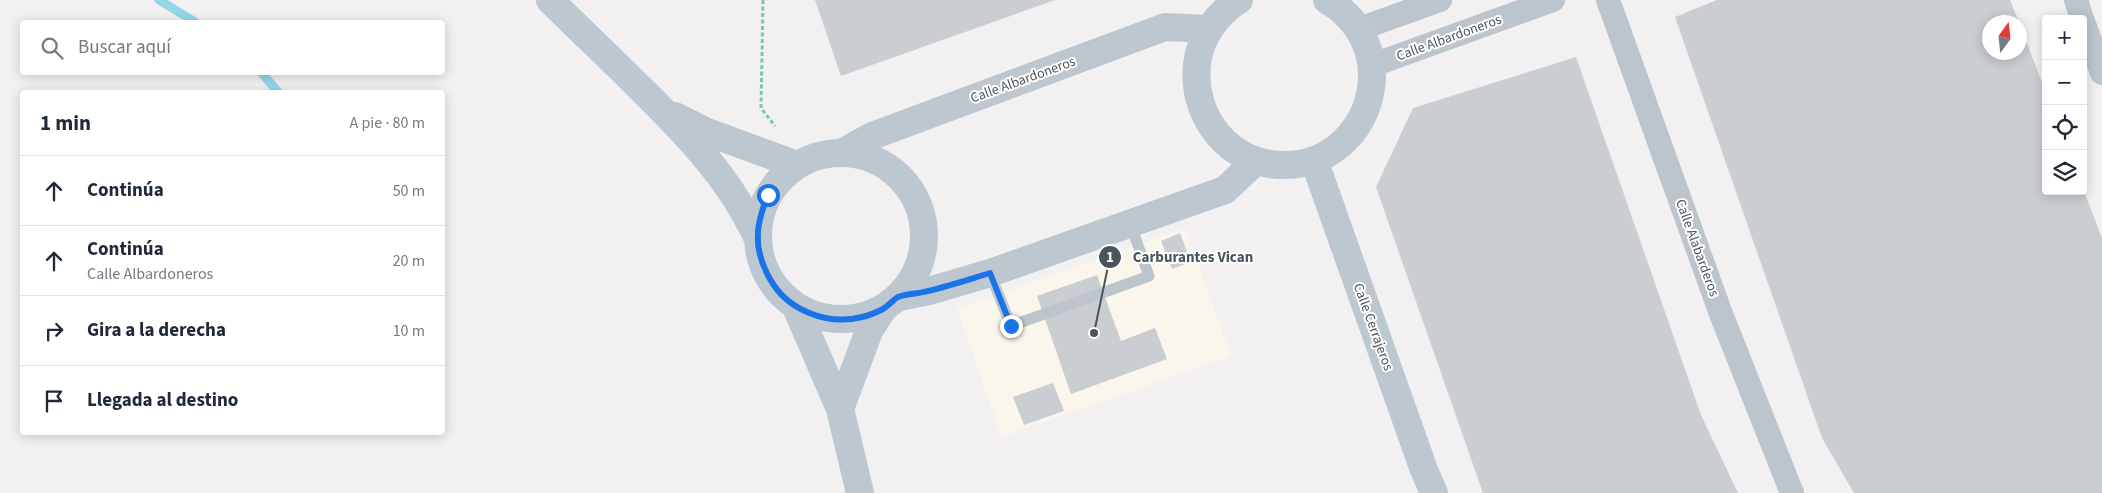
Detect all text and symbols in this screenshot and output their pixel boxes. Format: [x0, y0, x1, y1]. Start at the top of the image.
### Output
street label: Calle Albardoneros [1394, 10, 1504, 66]
north arrow [1982, 15, 2027, 60]
map controls [2042, 15, 2087, 195]
button: + [2042, 15, 2087, 60]
search box [20, 20, 445, 75]
icon: search [38, 34, 66, 62]
text: Buscar aquí [78, 34, 171, 61]
street label: Calle Albardoneros [968, 52, 1078, 108]
button: − [2042, 60, 2087, 105]
button: locate [2042, 105, 2087, 150]
text: 1 min [40, 108, 91, 138]
text: A pie · 80 m [350, 112, 425, 134]
button: layers [2042, 150, 2087, 195]
icon: ahead [40, 177, 68, 205]
text: Continúa [87, 177, 164, 204]
text: 50 m [393, 180, 425, 202]
route start [757, 184, 780, 207]
street label: Calle Alabarderos [1670, 196, 1724, 300]
text: Continúa [87, 236, 164, 263]
callout: Carburantes Vican [1098, 242, 1263, 272]
icon: ahead [40, 247, 68, 275]
text: 1 [1106, 247, 1114, 268]
text: Carburantes Vican [1133, 247, 1253, 268]
text: 20 m [393, 250, 425, 272]
text: Calle Albardoneros [87, 263, 213, 285]
street label: Calle Cerrajeros [1348, 280, 1398, 374]
route end [1000, 315, 1023, 338]
icon: right [40, 317, 68, 345]
text: Gira a la derecha [87, 317, 226, 344]
text: 10 m [393, 320, 425, 342]
icon: arrive [40, 387, 68, 415]
text: Llegada al destino [87, 387, 238, 414]

